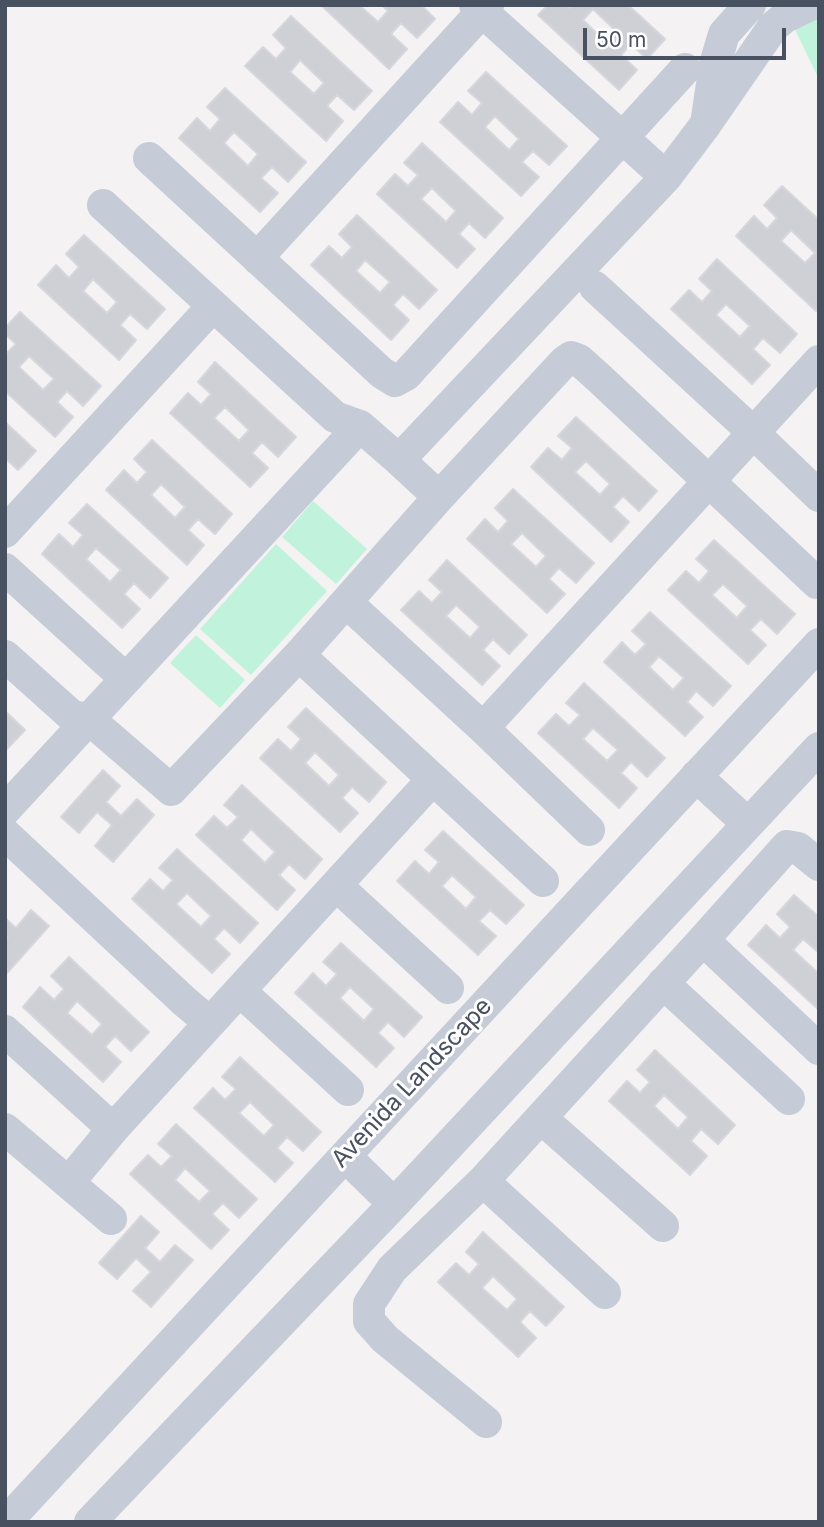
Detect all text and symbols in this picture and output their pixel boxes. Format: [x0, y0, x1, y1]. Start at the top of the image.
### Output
scale bar [586, 14, 789, 58]
text: 50 m [596, 27, 646, 52]
street label: Avenida Landscape [326, 992, 498, 1174]

